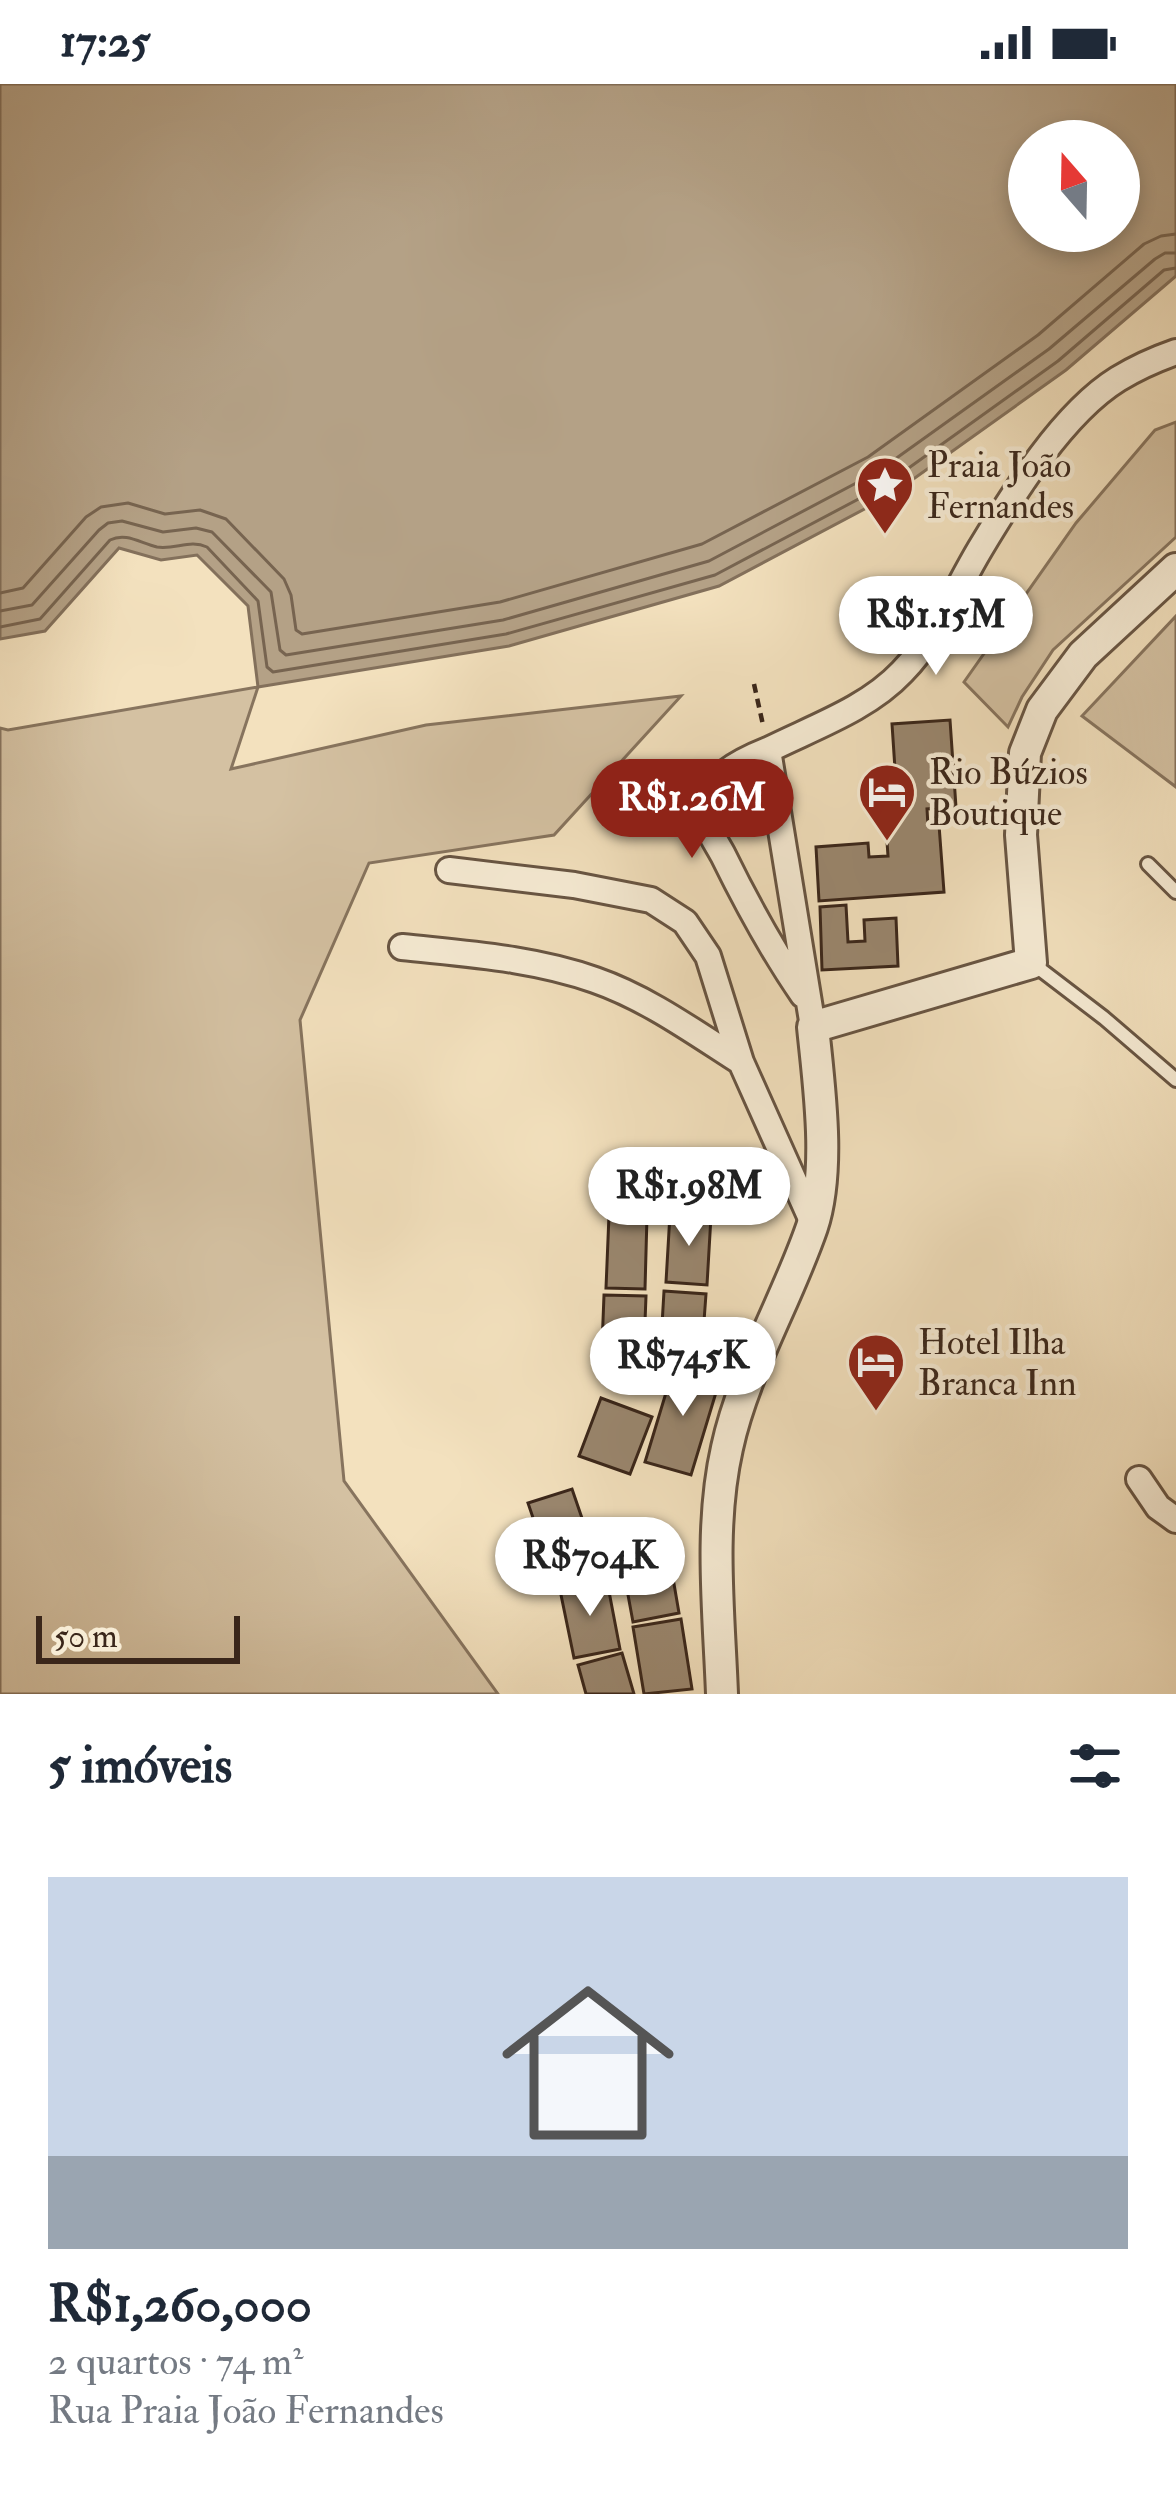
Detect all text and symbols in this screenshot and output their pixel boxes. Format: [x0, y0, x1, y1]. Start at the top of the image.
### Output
text: 17:25 [60, 14, 150, 70]
north arrow [1008, 120, 1140, 252]
map controls [1008, 120, 1140, 252]
place label: Praia João Fernandes [927, 443, 1074, 529]
place icon: Praia João Fernandes [854, 454, 916, 536]
pin: R$1.15M [825, 576, 1047, 678]
text: R$1.15M [866, 590, 1006, 639]
place label: Rio Búzios Boutique [929, 750, 1088, 836]
pin: R$1.26M [581, 759, 803, 861]
hotel icon: Rio Búzios Boutique [856, 761, 918, 843]
text: R$1.26M [618, 773, 766, 822]
pin: R$1.98M [578, 1147, 800, 1249]
text: R$1.98M [615, 1161, 763, 1210]
pin: R$745K [585, 1317, 781, 1419]
place label: Hotel Ilha Branca Inn [918, 1320, 1077, 1406]
text: R$745K [617, 1331, 749, 1380]
hotel icon: Hotel Ilha Branca Inn [845, 1331, 907, 1413]
pin: R$704K [492, 1517, 688, 1619]
text: R$704K [522, 1531, 658, 1580]
scale bar [36, 1610, 240, 1663]
text: 50 m [54, 1616, 118, 1657]
icon: filters [1062, 1733, 1128, 1799]
text: 5 imóveis [48, 1734, 232, 1798]
icon: home [480, 1955, 696, 2171]
text: R$1,260,000 [48, 2273, 312, 2337]
text: 2 quartos · 74 m² [48, 2337, 303, 2386]
text: Rua Praia João Fernandes [48, 2386, 444, 2435]

